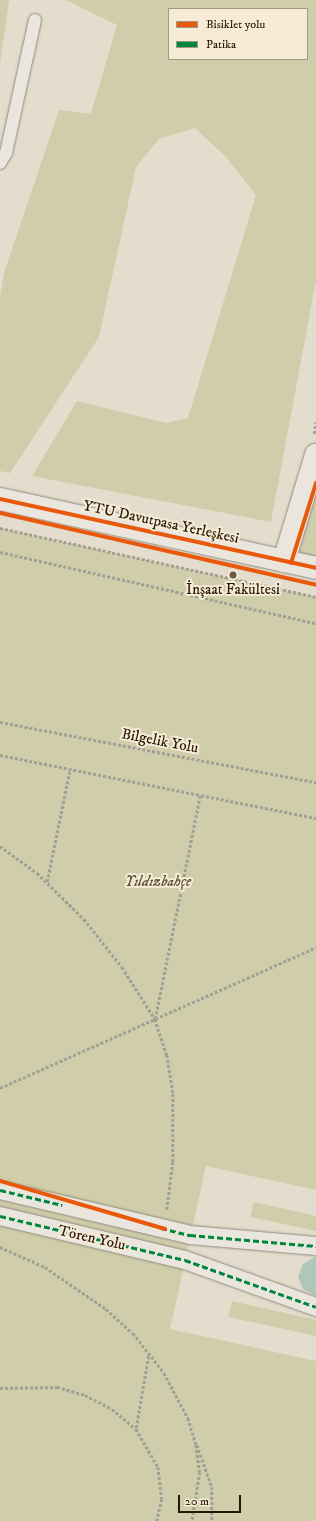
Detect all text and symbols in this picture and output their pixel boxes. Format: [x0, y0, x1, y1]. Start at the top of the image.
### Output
legend [168, 8, 308, 60]
text: Bisiklet yolu [206, 17, 265, 32]
text: Patika [206, 37, 236, 52]
street label: YTU Davutpasa Yerleşkesi [81, 497, 241, 547]
marker: İnşaat Fakültesi [228, 570, 238, 580]
place label: İnşaat Fakültesi [186, 581, 280, 599]
street label: Bilgelik Yolu [120, 725, 200, 757]
park label: Yıldızbahçe [125, 873, 191, 891]
street label: Tören Yolu [57, 1222, 127, 1254]
scale bar [180, 1487, 243, 1513]
text: 20 m [185, 1494, 209, 1509]

